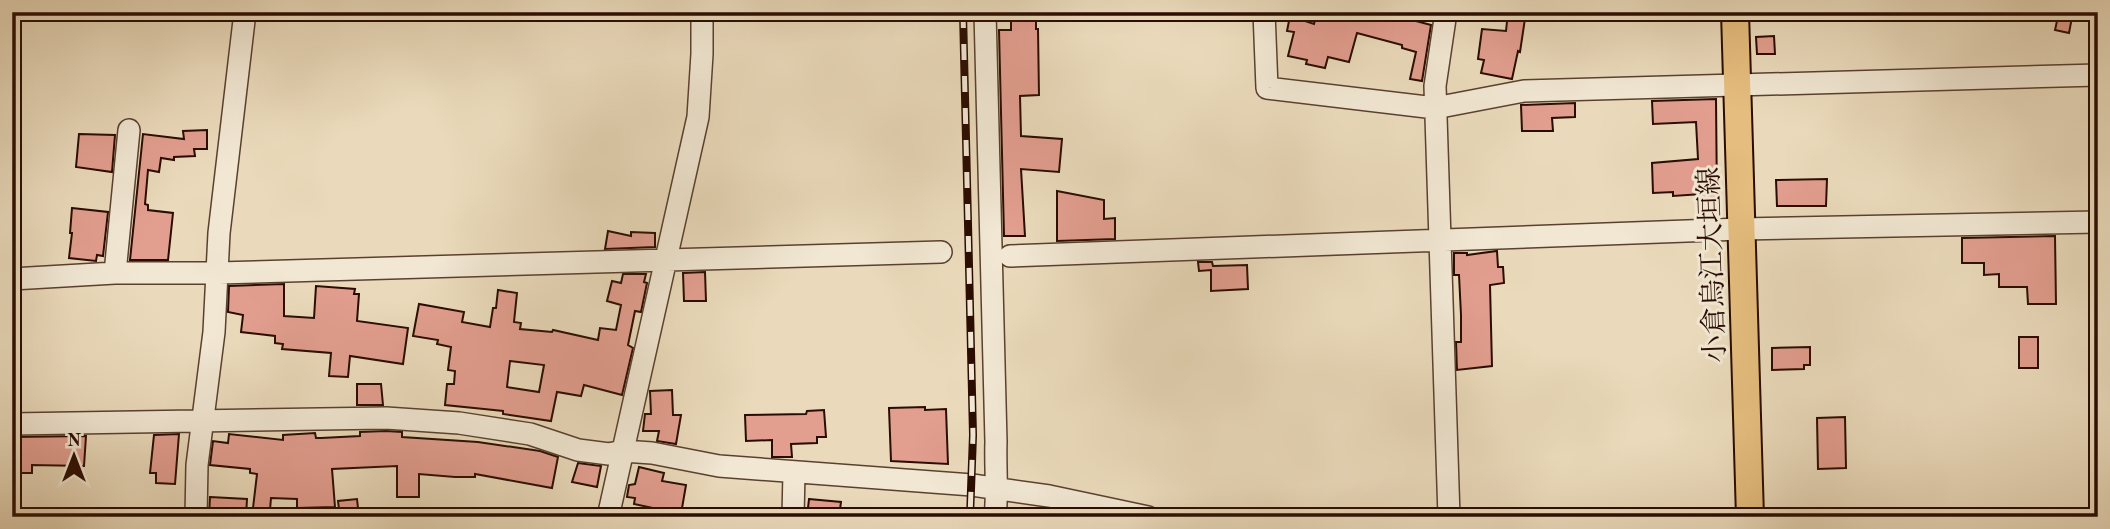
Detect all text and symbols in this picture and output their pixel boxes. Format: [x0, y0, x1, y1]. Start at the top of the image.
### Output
street label: 小倉烏江大垣線 [1694, 166, 1731, 363]
north arrow [38, 420, 108, 490]
text: N [67, 432, 82, 451]

